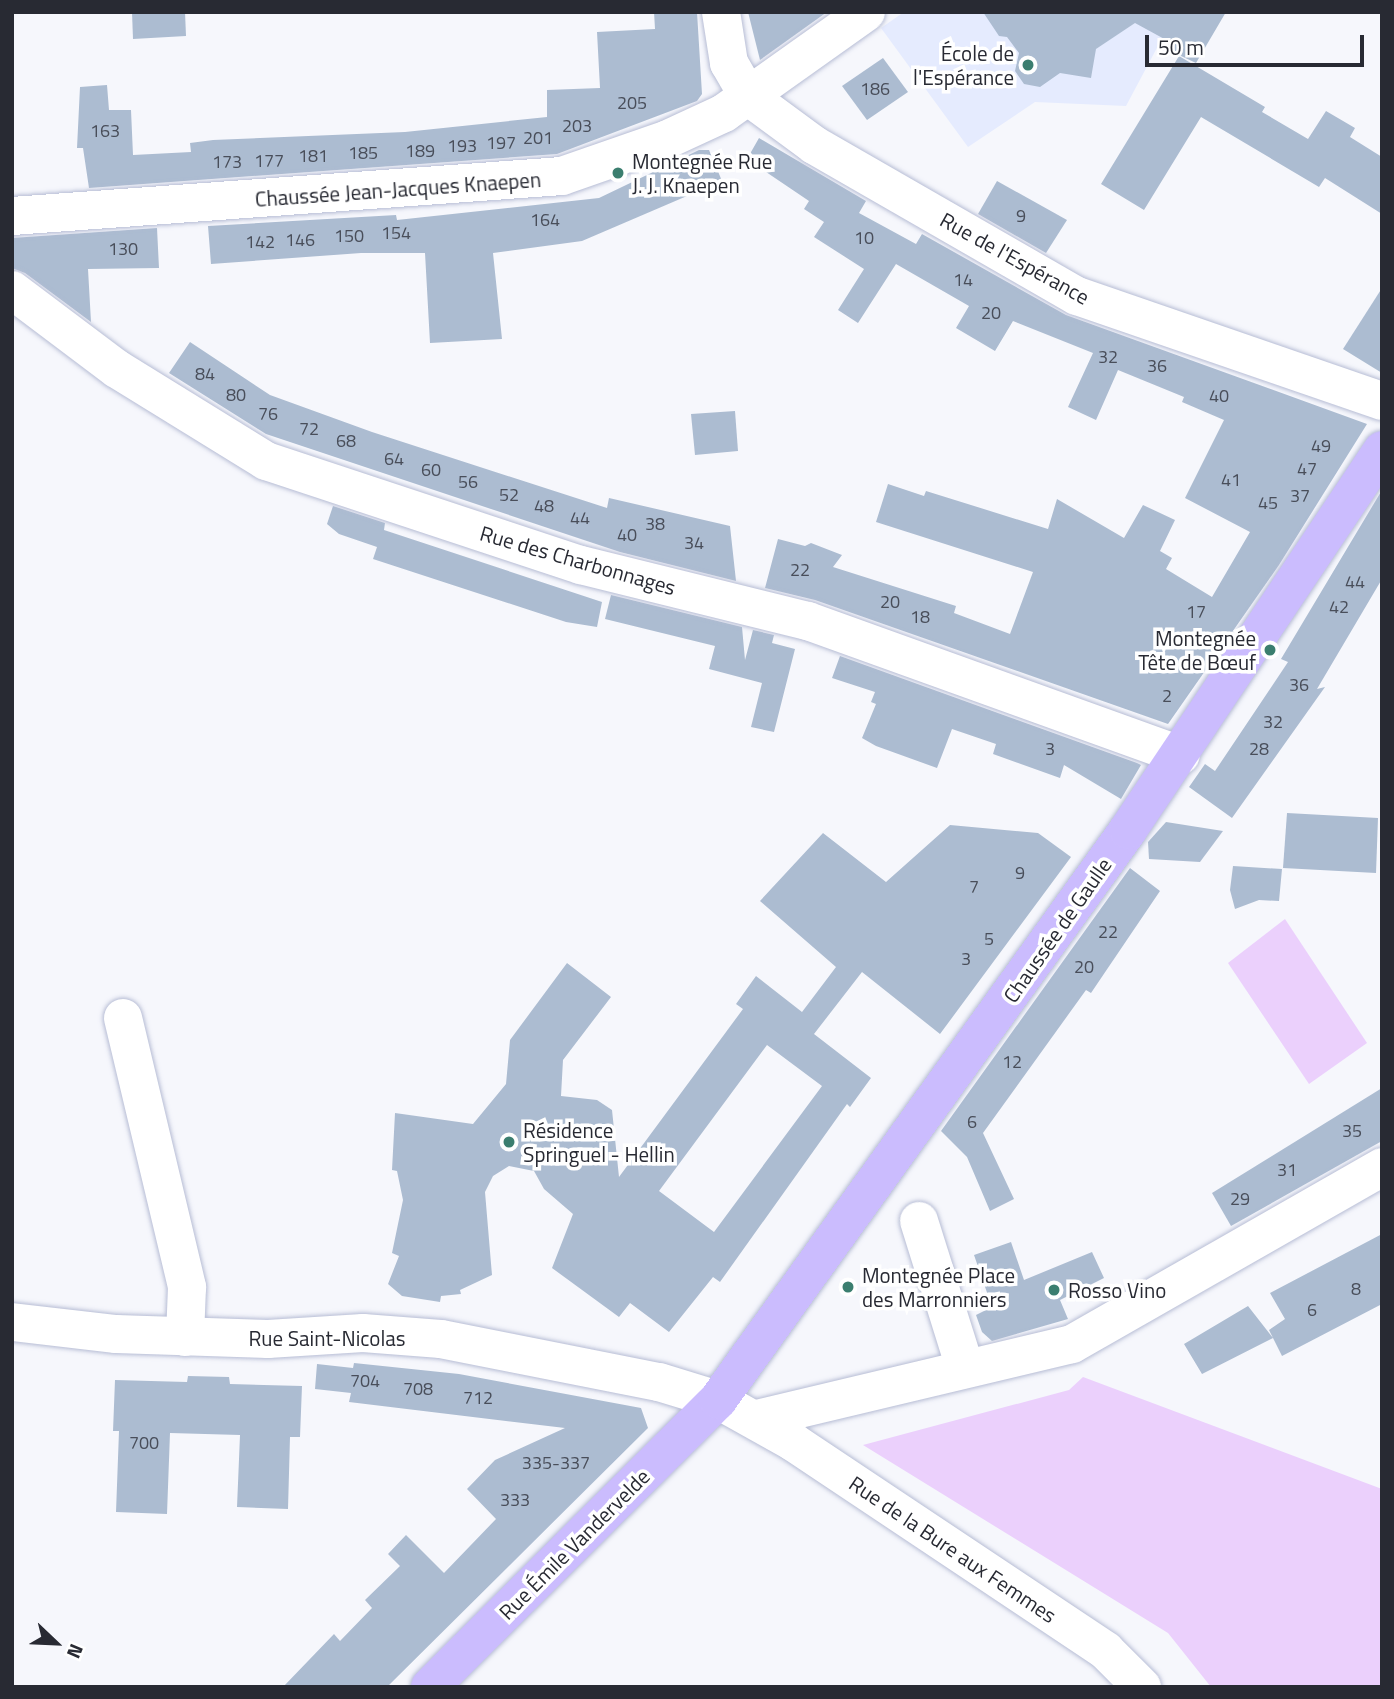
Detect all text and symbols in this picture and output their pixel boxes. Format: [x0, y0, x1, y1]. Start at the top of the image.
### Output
scale bar [1149, 21, 1368, 65]
text: 50 m [1158, 31, 1204, 63]
place label: École de l'Espérance [913, 40, 1014, 90]
marker: École de l'Espérance [1020, 57, 1036, 73]
house number: 186 [860, 78, 890, 100]
house number: 205 [617, 92, 647, 114]
house number: 203 [562, 115, 592, 137]
house number: 163 [90, 120, 120, 142]
house number: 201 [523, 127, 553, 149]
house number: 197 [486, 132, 516, 154]
house number: 193 [447, 135, 477, 157]
house number: 189 [405, 140, 435, 162]
house number: 185 [348, 142, 378, 164]
house number: 181 [298, 145, 328, 167]
place label: Montegnée Rue J. J. Knaepen [632, 148, 772, 198]
house number: 177 [254, 150, 284, 172]
house number: 173 [212, 151, 242, 173]
marker: Montegnée Rue J. J. Knaepen [610, 165, 626, 181]
street label: Chaussée Jean-Jacques Knaepen [254, 166, 542, 212]
house number: 9 [1016, 205, 1026, 227]
street label: Rue de l'Espérance [936, 207, 1094, 309]
house number: 164 [530, 209, 560, 231]
house number: 154 [381, 222, 411, 244]
house number: 150 [334, 225, 364, 247]
house number: 10 [854, 227, 874, 249]
house number: 146 [285, 229, 315, 251]
house number: 142 [245, 231, 275, 253]
house number: 130 [108, 238, 138, 260]
house number: 14 [953, 269, 973, 291]
house number: 20 [981, 302, 1001, 324]
house number: 32 [1098, 346, 1118, 368]
house number: 36 [1147, 355, 1167, 377]
house number: 84 [195, 363, 215, 385]
house number: 80 [226, 384, 246, 406]
house number: 40 [1209, 385, 1229, 407]
house number: 76 [258, 403, 278, 425]
house number: 72 [299, 418, 319, 440]
house number: 68 [336, 430, 356, 452]
house number: 49 [1311, 435, 1331, 457]
house number: 64 [384, 448, 404, 470]
house number: 47 [1297, 458, 1317, 480]
house number: 60 [421, 459, 441, 481]
house number: 41 [1221, 469, 1241, 491]
house number: 56 [458, 471, 478, 493]
house number: 52 [499, 484, 519, 506]
house number: 37 [1290, 485, 1310, 507]
house number: 45 [1258, 492, 1278, 514]
house number: 48 [534, 495, 554, 517]
house number: 44 [570, 507, 590, 529]
house number: 38 [645, 513, 665, 535]
street label: Rue des Charbonnages [477, 520, 679, 600]
house number: 40 [617, 524, 637, 546]
house number: 34 [684, 532, 704, 554]
house number: 22 [790, 559, 810, 581]
house number: 44 [1345, 571, 1365, 593]
house number: 20 [880, 591, 900, 613]
house number: 42 [1329, 596, 1349, 618]
house number: 17 [1186, 601, 1206, 623]
house number: 18 [910, 606, 930, 628]
place label: Montegnée Tête de Bœuf [1138, 625, 1256, 675]
marker: Montegnée Tête de Bœuf [1262, 642, 1278, 658]
house number: 36 [1289, 674, 1309, 696]
house number: 2 [1162, 685, 1172, 707]
house number: 32 [1263, 711, 1283, 733]
house number: 3 [1045, 738, 1055, 760]
house number: 28 [1249, 738, 1269, 760]
street label: Chaussée de Gaulle [998, 853, 1116, 1007]
house number: 9 [1015, 862, 1025, 884]
house number: 7 [969, 876, 979, 898]
house number: 22 [1098, 921, 1118, 943]
house number: 5 [984, 928, 994, 950]
house number: 3 [961, 948, 971, 970]
house number: 20 [1074, 956, 1094, 978]
house number: 12 [1002, 1051, 1022, 1073]
house number: 6 [967, 1111, 977, 1133]
place label: Résidence Springuel - Hellin [523, 1117, 675, 1167]
house number: 35 [1342, 1120, 1362, 1142]
marker: Résidence Springuel - Hellin [501, 1134, 517, 1150]
house number: 31 [1277, 1159, 1297, 1181]
house number: 29 [1230, 1188, 1250, 1210]
place label: Montegnée Place des Marronniers [862, 1262, 1015, 1312]
place label: Rosso Vino [1068, 1277, 1166, 1303]
house number: 8 [1351, 1278, 1361, 1300]
marker: Montegnée Place des Marronniers [840, 1279, 856, 1295]
marker: Rosso Vino [1046, 1282, 1062, 1298]
house number: 6 [1307, 1299, 1317, 1321]
street label: Rue Saint-Nicolas [248, 1325, 406, 1351]
house number: 704 [350, 1370, 380, 1392]
house number: 708 [403, 1378, 433, 1400]
house number: 712 [463, 1387, 493, 1409]
house number: 700 [129, 1432, 159, 1454]
house number: 335-337 [522, 1452, 590, 1474]
street label: Rue Émile Vandervelde [493, 1463, 655, 1625]
street label: Rue de la Bure aux Femmes [845, 1470, 1061, 1628]
house number: 333 [500, 1489, 530, 1511]
north arrow [21, 1608, 91, 1678]
text: N [60, 1640, 92, 1663]

